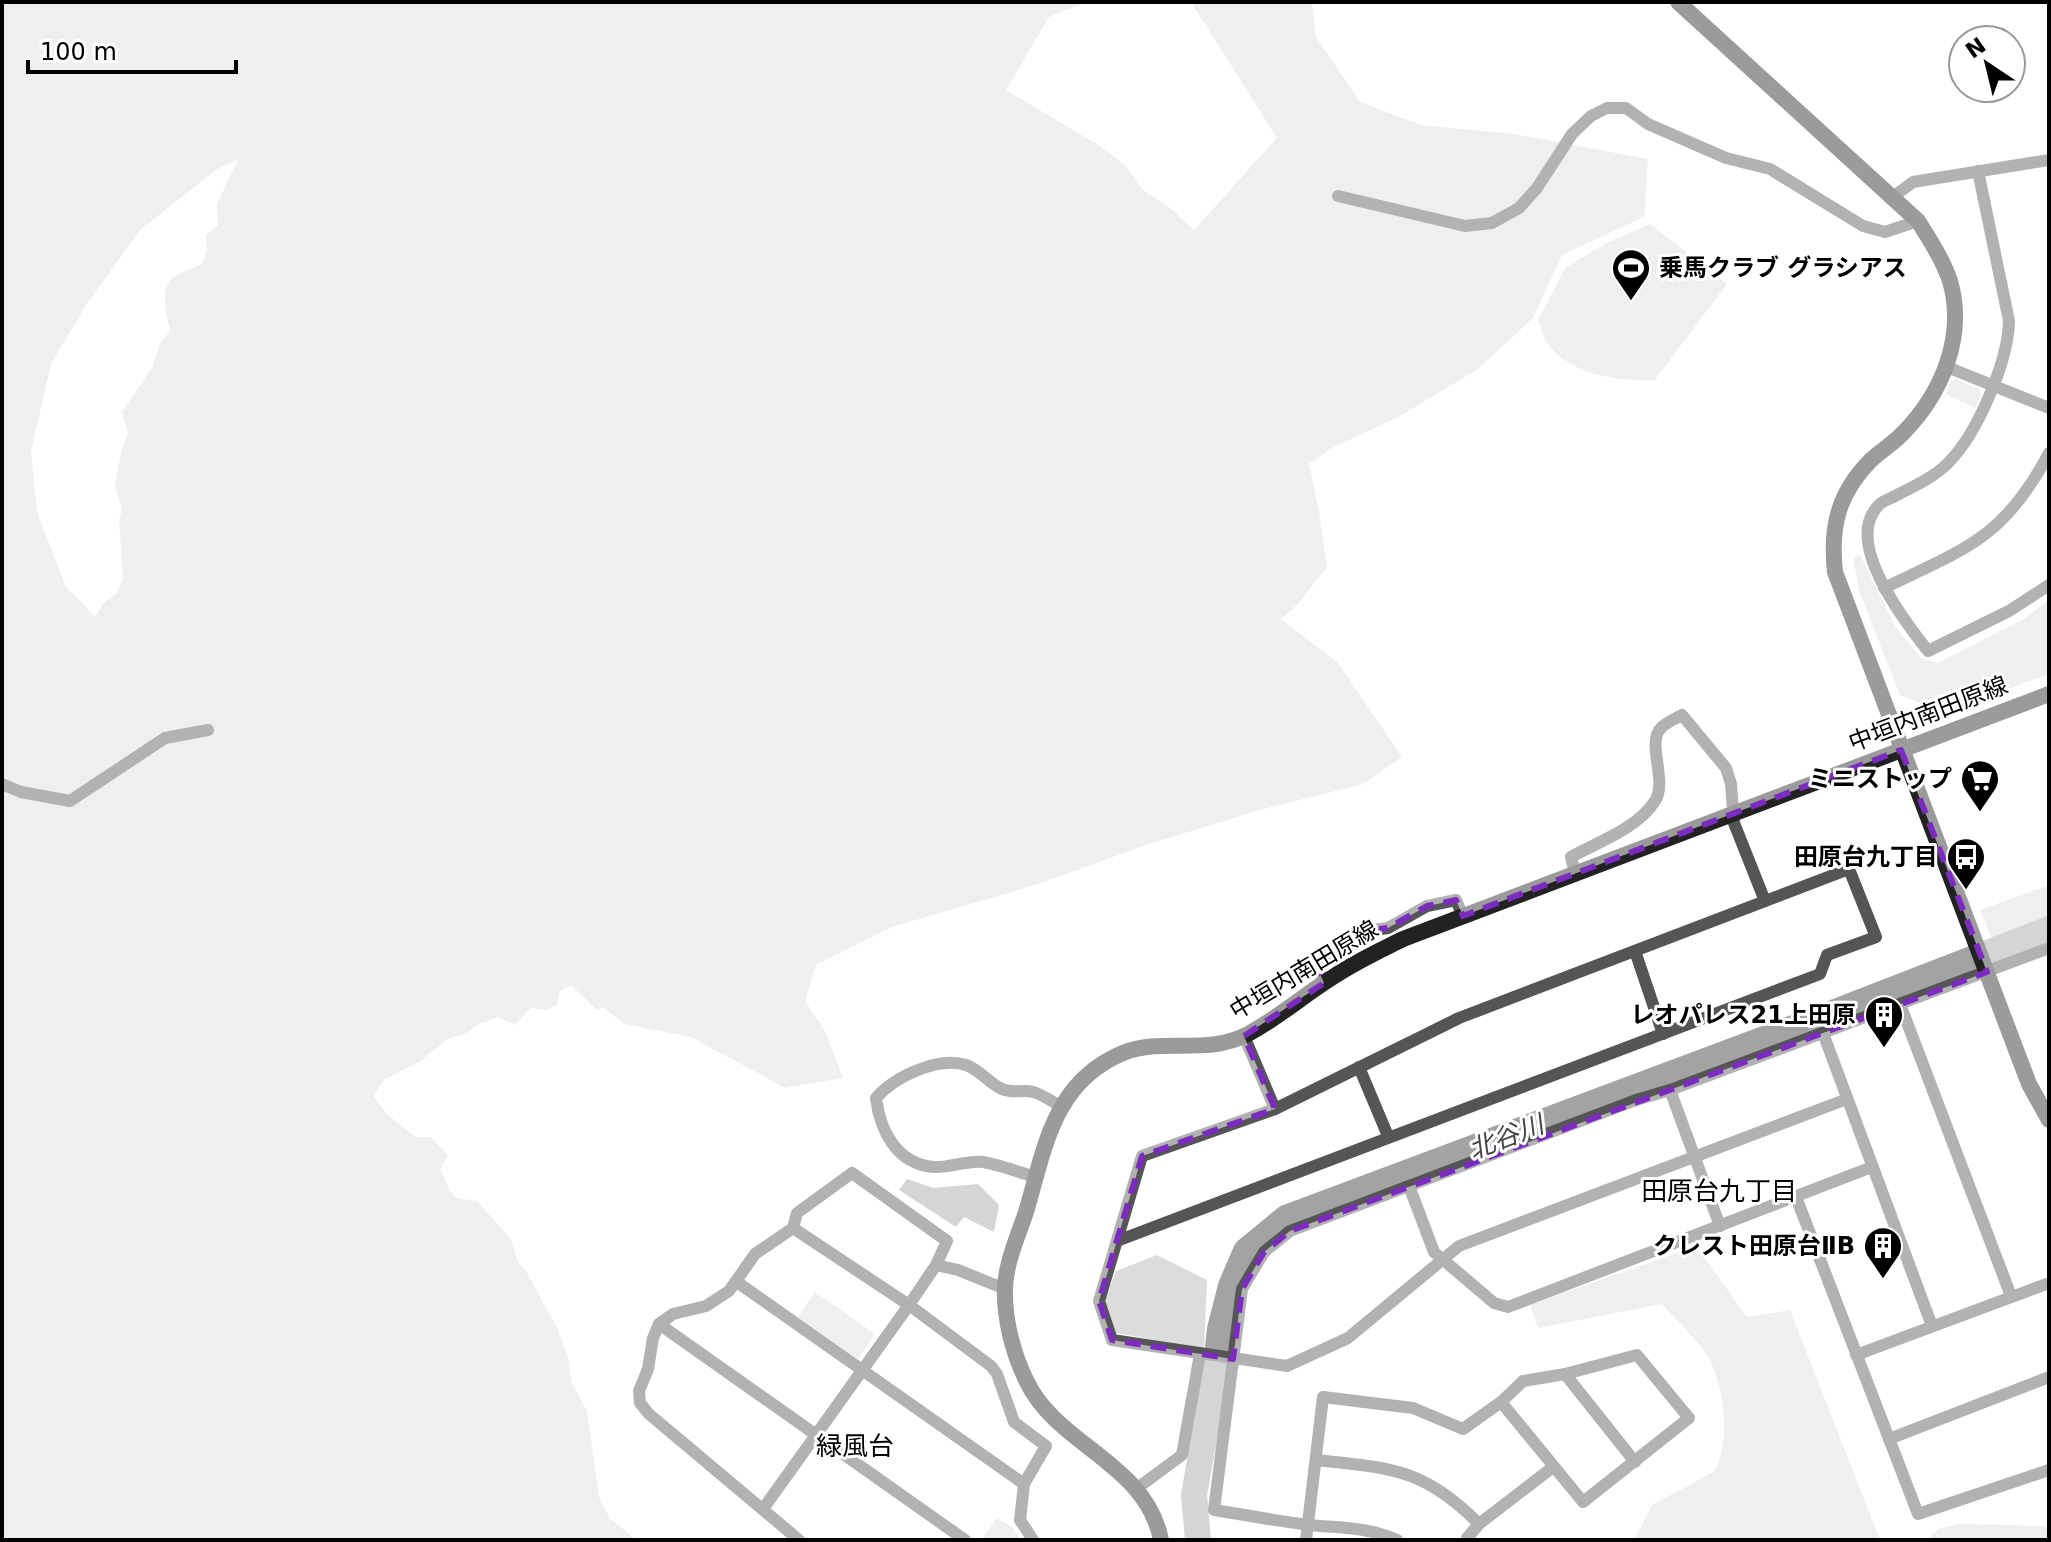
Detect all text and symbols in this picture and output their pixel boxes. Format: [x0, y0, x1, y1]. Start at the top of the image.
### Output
scale bar [28, 24, 236, 74]
north arrow [1947, 24, 2027, 104]
text: N [1961, 33, 1991, 64]
text: 100 m [40, 38, 117, 66]
sports icon: 乗馬クラブ グラシアス [1610, 247, 1652, 302]
place label: 乗馬クラブ グラシアス [1659, 254, 1907, 282]
street label: 中垣内南田原線 [1845, 671, 2011, 757]
supermarket icon: ミニストップ [1959, 758, 2001, 813]
place label: ミニストップ [1808, 765, 1952, 793]
bus stop icon: 田原台九丁目 [1945, 836, 1987, 891]
place label: 田原台九丁目 [1794, 843, 1938, 871]
street label: 中垣内南田原線 [1225, 915, 1383, 1025]
building icon: レオパレス21上田原 [1863, 994, 1905, 1049]
place label: レオパレス21上田原 [1631, 1001, 1856, 1029]
water label: 北谷川 [1464, 1108, 1551, 1165]
district label: 田原台九丁目 [1641, 1176, 1797, 1206]
building icon: クレスト田原台ⅡB [1862, 1225, 1904, 1280]
place label: クレスト田原台ⅡB [1653, 1232, 1855, 1260]
district label: 緑風台 [816, 1431, 894, 1461]

